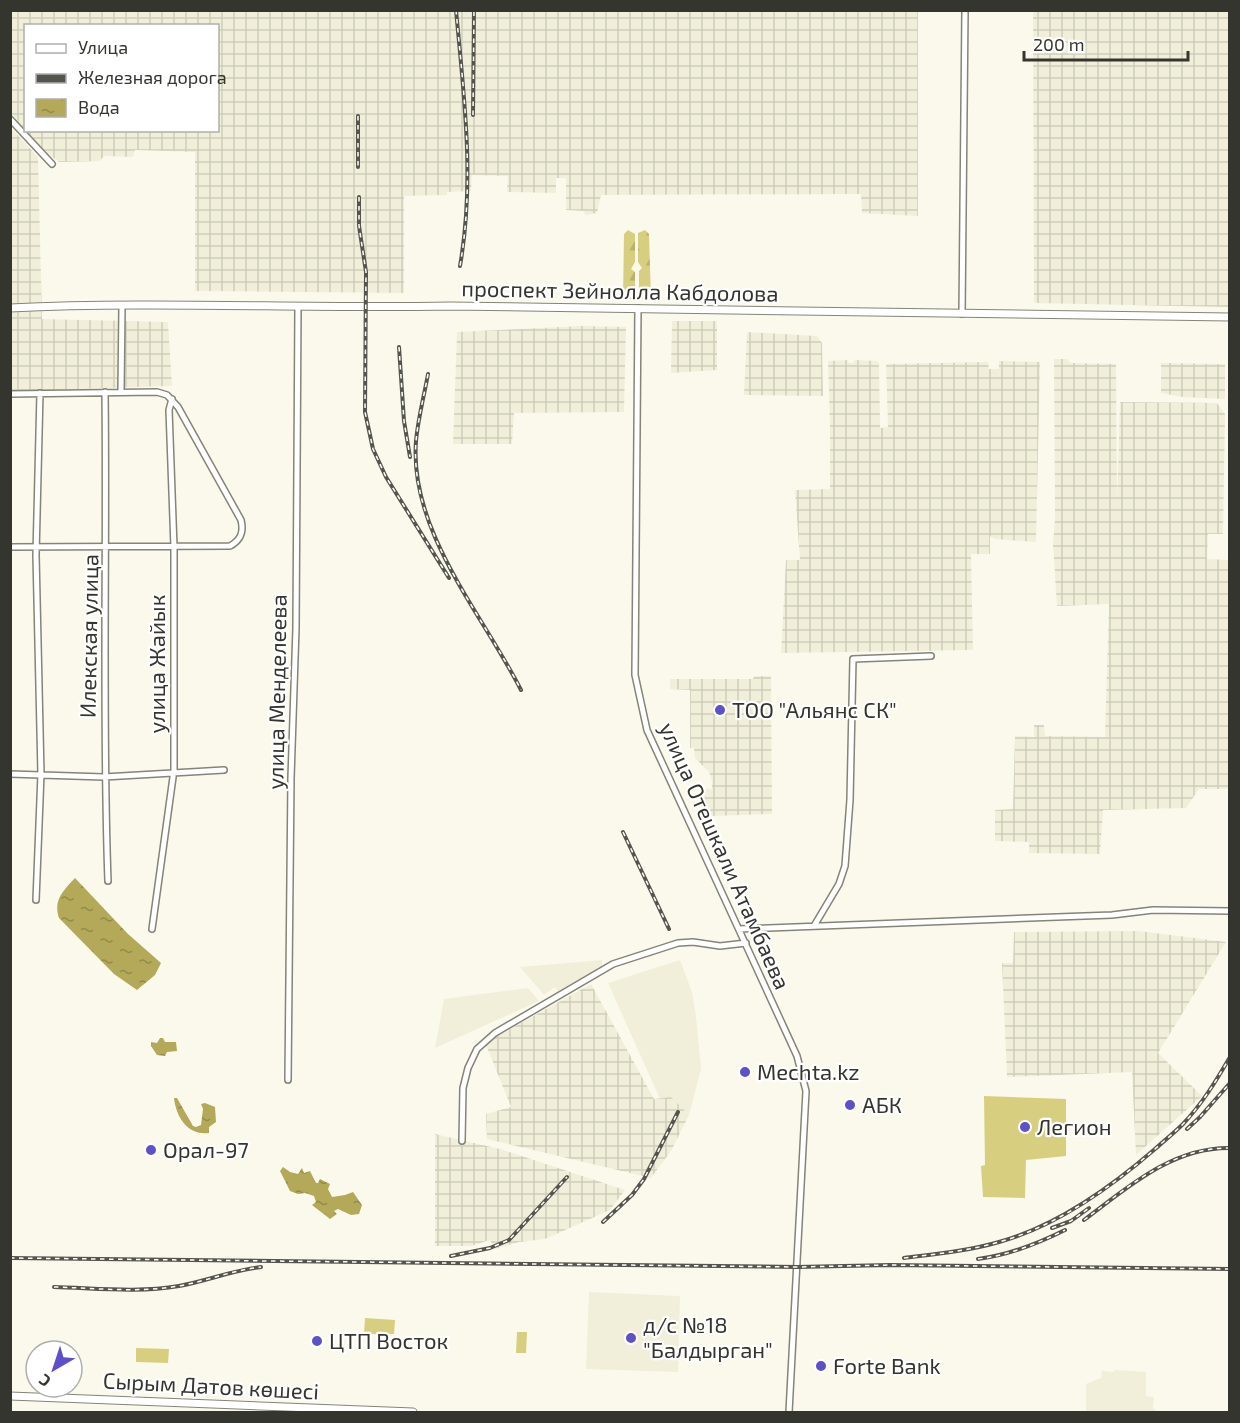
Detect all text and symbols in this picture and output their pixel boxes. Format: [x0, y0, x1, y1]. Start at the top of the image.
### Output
legend [24, 24, 219, 132]
scale bar [1024, 24, 1188, 62]
text: 200 m [1033, 33, 1085, 55]
text: Улица [78, 36, 128, 58]
text: Железная дорога [78, 66, 227, 88]
text: Вода [78, 96, 120, 118]
street label: проспект Зейнолла Кабдолова [461, 274, 779, 306]
street label: Илекская улица [74, 554, 103, 718]
street label: улица Жайык [143, 594, 170, 734]
street label: улица Менделеева [261, 594, 292, 790]
place label: ТОО "Альянс СК" [732, 696, 897, 722]
marker: ТОО "Альянс СК" [713, 703, 727, 717]
street label: улица Отешкали Атамбаева [654, 718, 797, 993]
place label: Mechta.kz [757, 1058, 860, 1084]
marker: Mechta.kz [738, 1065, 752, 1079]
place label: АБК [862, 1091, 902, 1117]
marker: АБК [843, 1098, 857, 1112]
place label: Легион [1037, 1113, 1112, 1139]
marker: Легион [1018, 1120, 1032, 1134]
place label: Орал-97 [163, 1136, 249, 1162]
marker: Орал-97 [144, 1143, 158, 1157]
place label: д/с №18 "Балдырган" [643, 1311, 773, 1362]
place label: ЦТП Восток [329, 1327, 449, 1353]
marker: д/с №18 "Балдырган" [624, 1331, 638, 1345]
marker: ЦТП Восток [310, 1334, 324, 1348]
north arrow [24, 1339, 84, 1399]
place label: Forte Bank [833, 1352, 941, 1378]
marker: Forte Bank [814, 1359, 828, 1373]
street label: Сырым Датов көшесі [102, 1366, 320, 1404]
text: С [35, 1371, 54, 1391]

